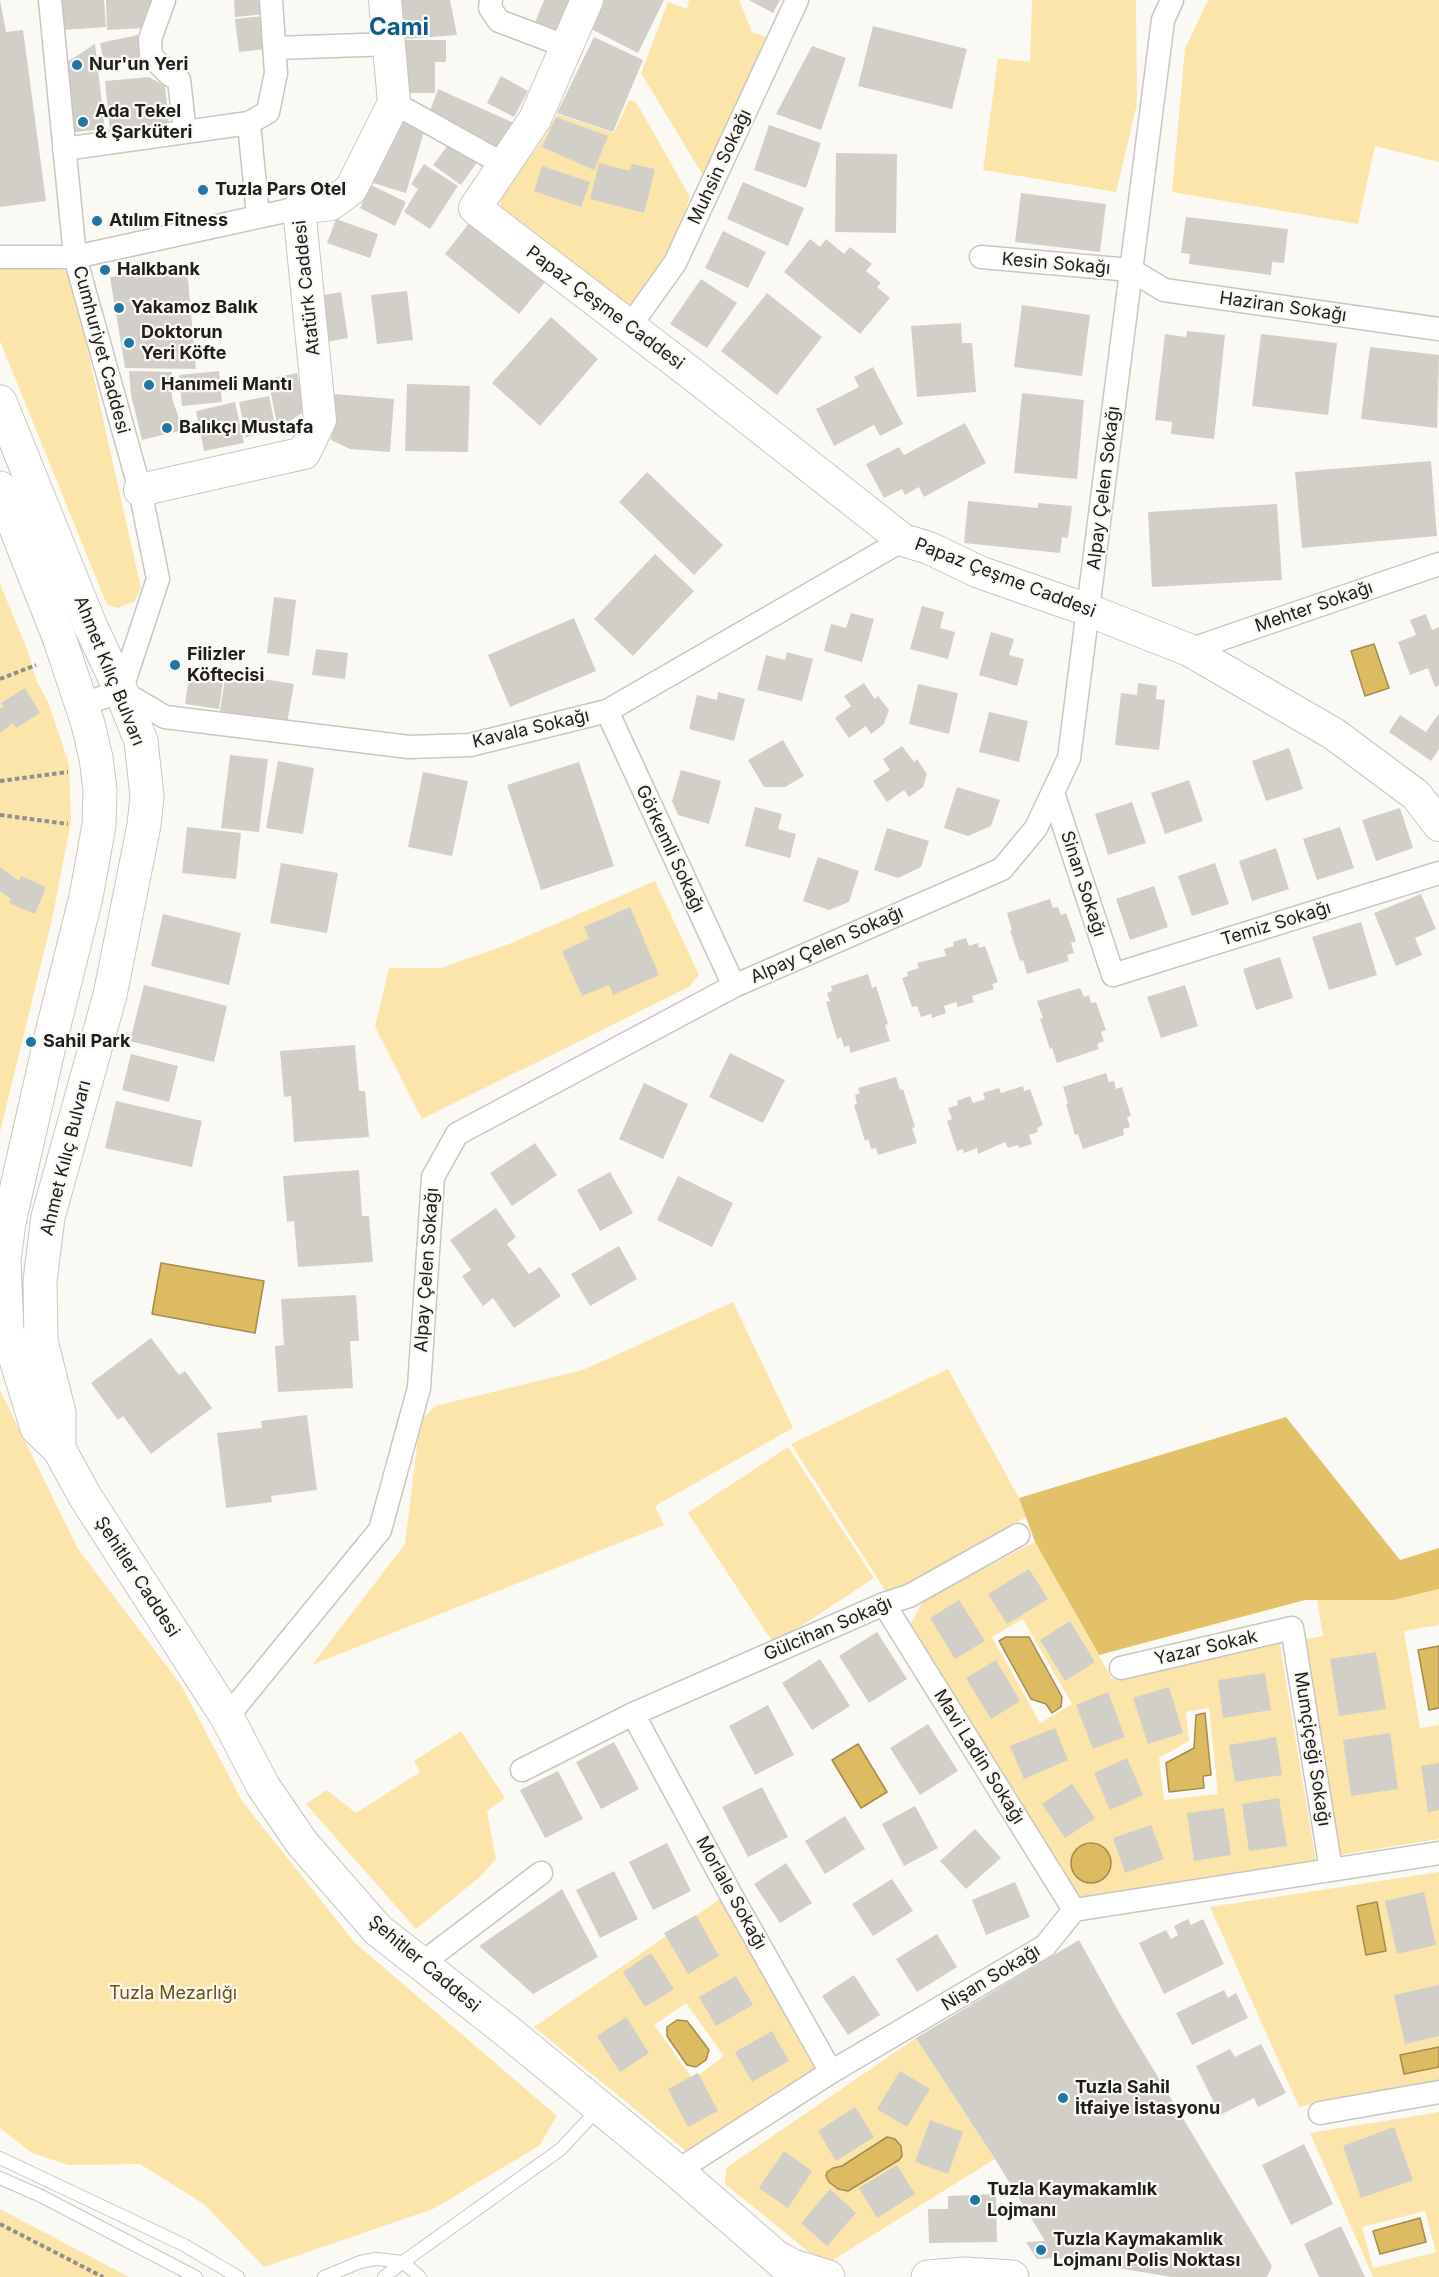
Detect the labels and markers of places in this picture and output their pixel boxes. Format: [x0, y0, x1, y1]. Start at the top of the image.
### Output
place label: Nur'un Yeri [89, 54, 188, 76]
marker: Nur'un Yeri [70, 58, 84, 72]
place label: Ada Tekel & Şarküteri [95, 101, 192, 144]
marker: Ada Tekel & Şarküteri [76, 115, 90, 129]
place label: Tuzla Pars Otel [215, 179, 346, 201]
marker: Tuzla Pars Otel [196, 183, 210, 197]
place label: Atılım Fitness [109, 210, 228, 232]
marker: Atılım Fitness [90, 214, 104, 228]
place label: Halkbank [117, 259, 200, 281]
marker: Halkbank [98, 263, 112, 277]
place label: Yakamoz Balık [131, 297, 258, 319]
marker: Yakamoz Balık [112, 301, 126, 315]
place label: Doktorun Yeri Köfte [141, 322, 226, 364]
marker: Doktorun Yeri Köfte [122, 336, 136, 350]
place label: Hanımeli Mantı [161, 374, 292, 396]
marker: Hanımeli Mantı [142, 378, 156, 392]
place label: Balıkçı Mustafa [179, 417, 313, 439]
marker: Balıkçı Mustafa [160, 421, 174, 435]
place label: Filizler Köftecisi [187, 644, 264, 686]
marker: Filizler Köftecisi [168, 658, 182, 672]
place label: Sahil Park [43, 1031, 130, 1053]
marker: Sahil Park [24, 1035, 38, 1049]
place label: Tuzla Sahil İtfaiye İstasyonu [1075, 2077, 1220, 2120]
marker: Tuzla Sahil İtfaiye İstasyonu [1056, 2091, 1070, 2105]
place label: Tuzla Kaymakamlık Lojmanı [987, 2179, 1157, 2222]
marker: Tuzla Kaymakamlık Lojmanı [968, 2193, 982, 2207]
place label: Tuzla Kaymakamlık Lojmanı Polis Noktası [1053, 2229, 1240, 2272]
marker: Tuzla Kaymakamlık Lojmanı Polis Noktası [1034, 2243, 1048, 2257]

